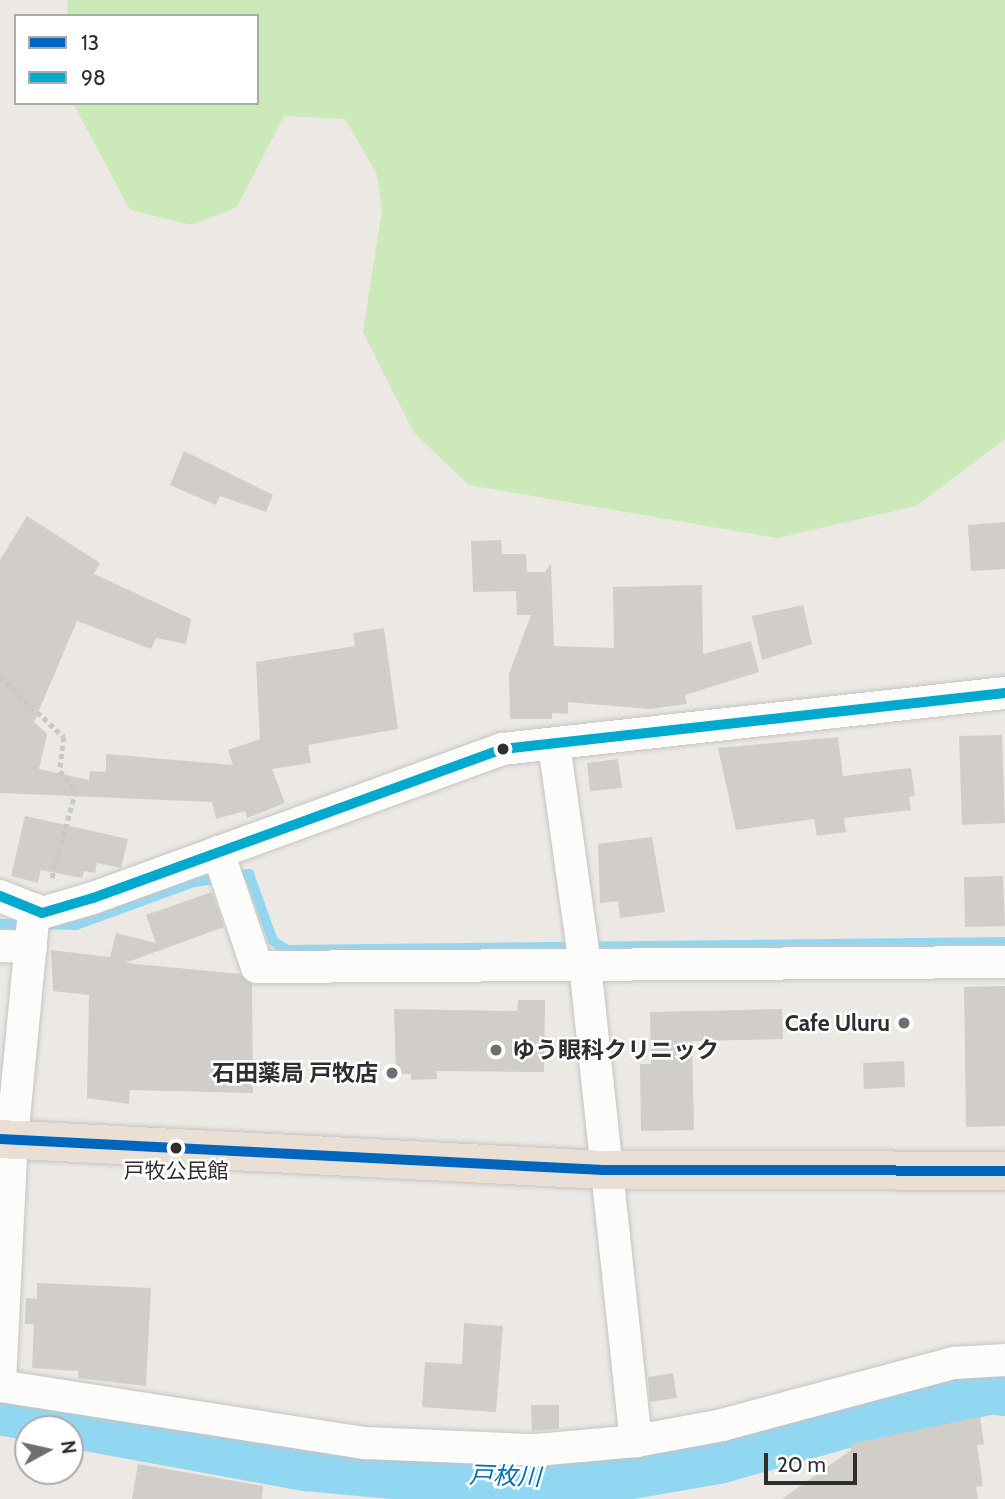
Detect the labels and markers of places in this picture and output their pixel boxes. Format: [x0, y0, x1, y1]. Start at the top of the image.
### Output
unlabelled marker [496, 742, 510, 756]
place label: Cafe Uluru [785, 1009, 890, 1037]
marker: Cafe Uluru [896, 1015, 912, 1031]
place label: ゆう眼科クリニック [512, 1036, 719, 1064]
marker: ゆう眼科クリニック [486, 1040, 506, 1060]
place label: 石田薬局 戸牧店 [212, 1059, 378, 1087]
marker: 石田薬局 戸牧店 [384, 1065, 400, 1081]
marker: 戸牧公民館 [169, 1141, 183, 1155]
place label: 戸牧公民館 [124, 1158, 228, 1184]

